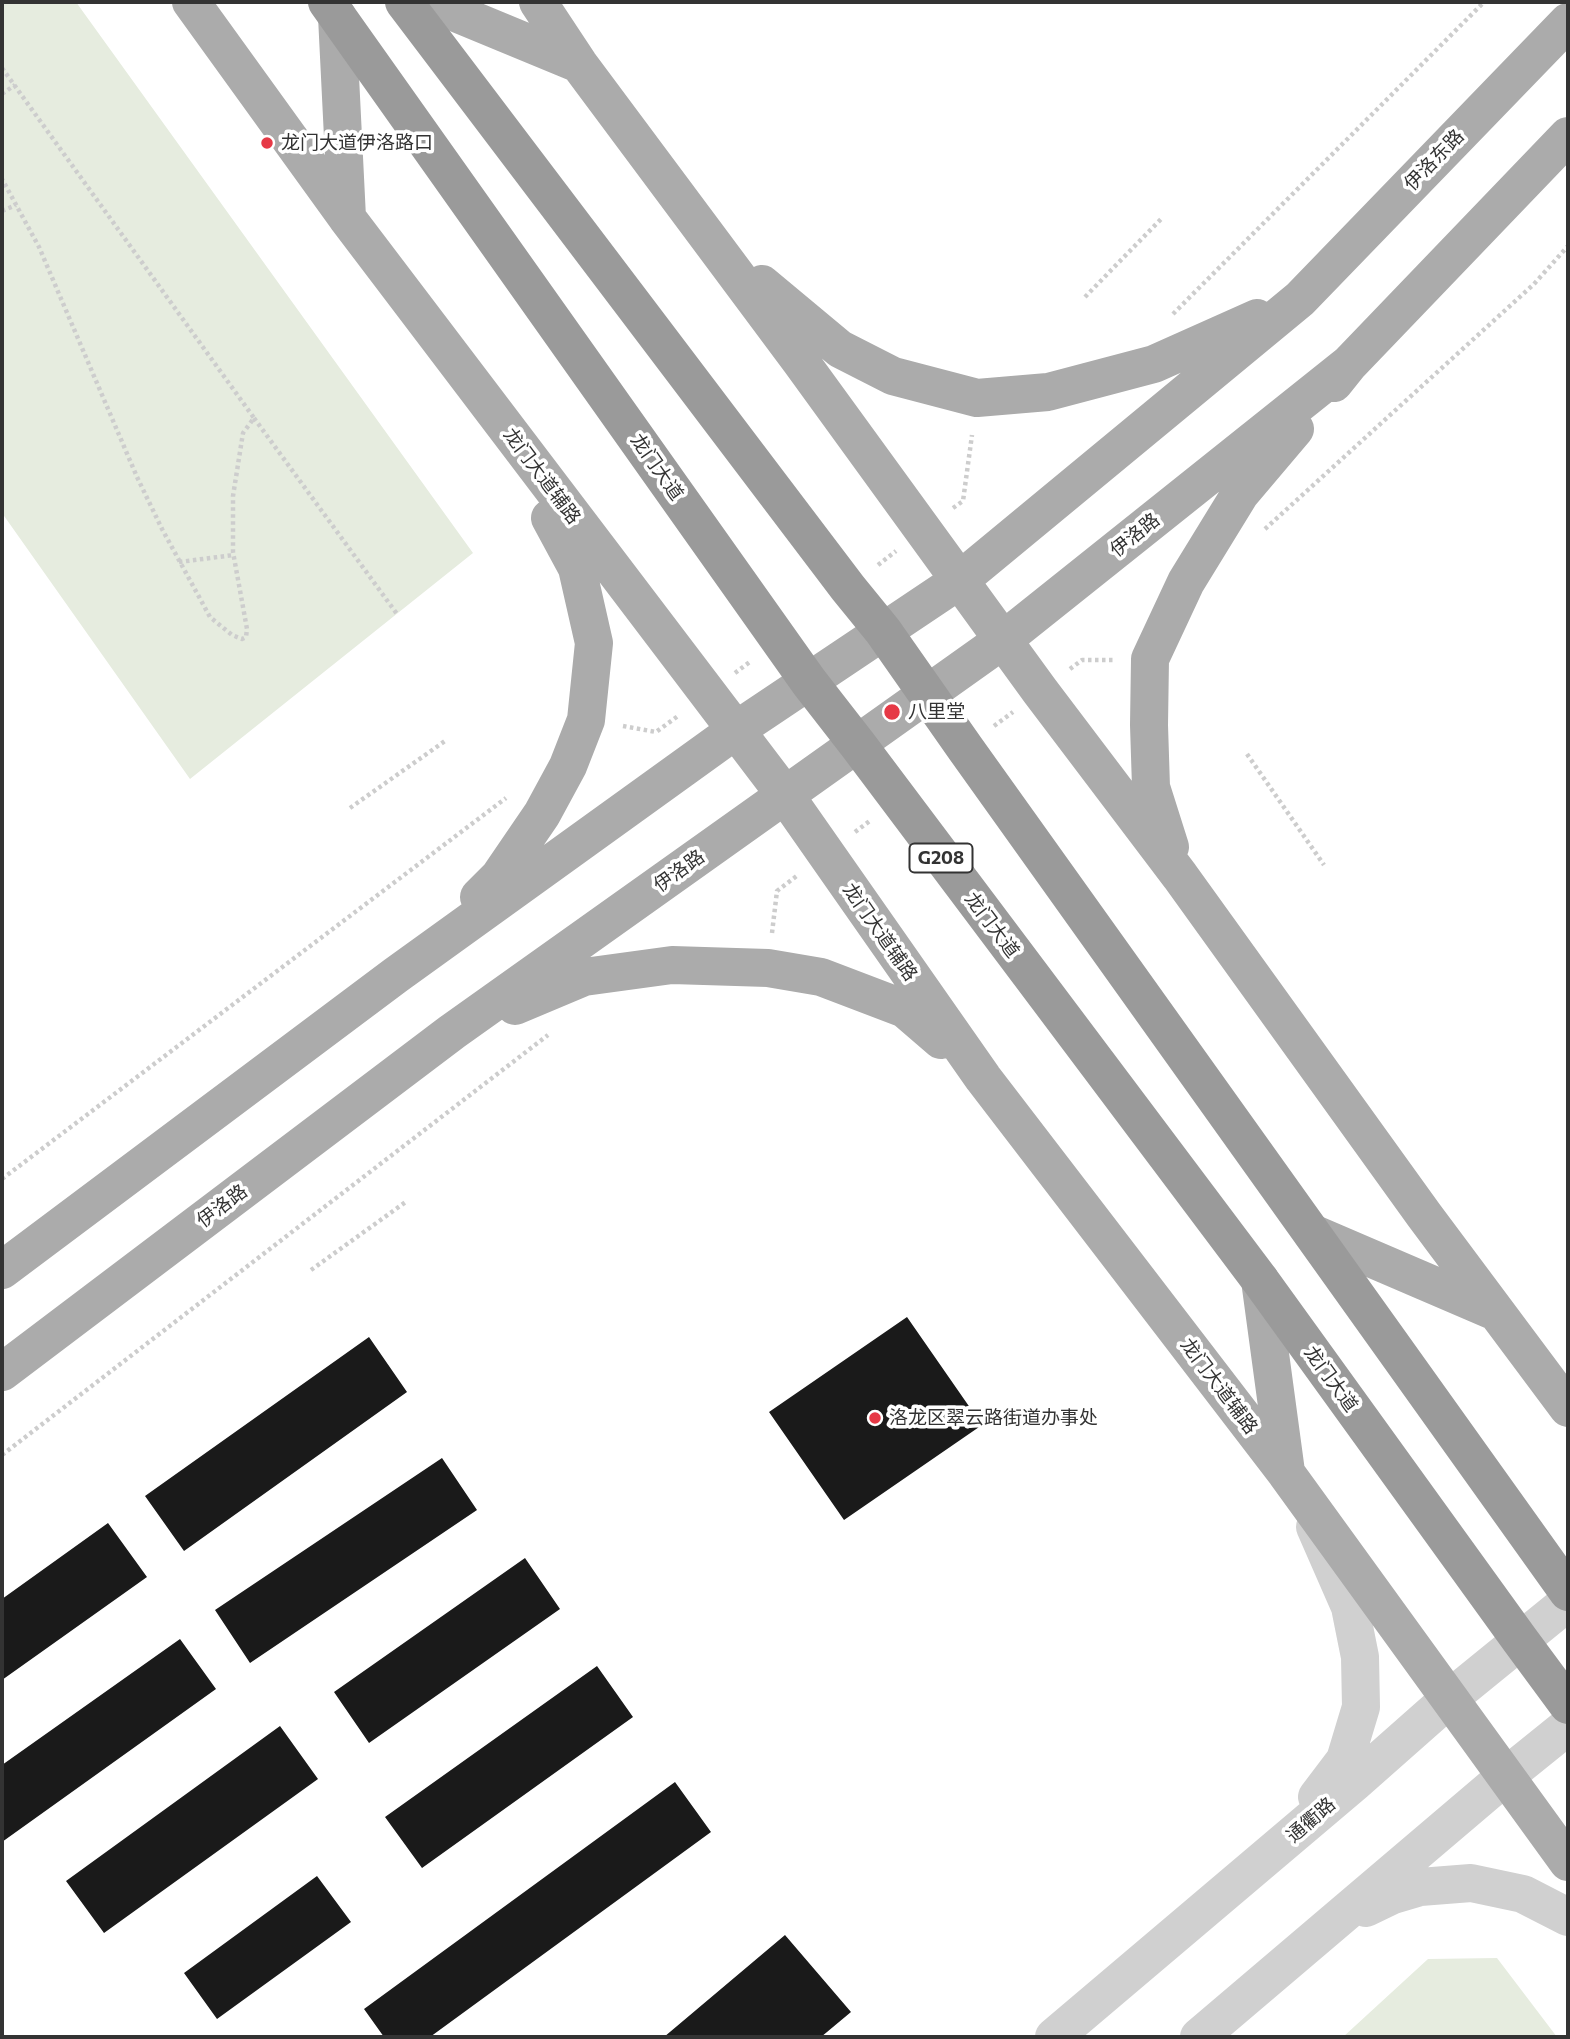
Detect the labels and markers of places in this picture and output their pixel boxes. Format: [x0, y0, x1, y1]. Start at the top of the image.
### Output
place label: 龙门大道伊洛路口 [281, 132, 433, 154]
marker: 龙门大道伊洛路口 [259, 135, 275, 151]
place label: 八里堂 [908, 701, 965, 723]
marker: 八里堂 [882, 702, 902, 722]
place label: 洛龙区翠云路街道办事处 [889, 1407, 1098, 1429]
marker: 洛龙区翠云路街道办事处 [867, 1410, 883, 1426]

